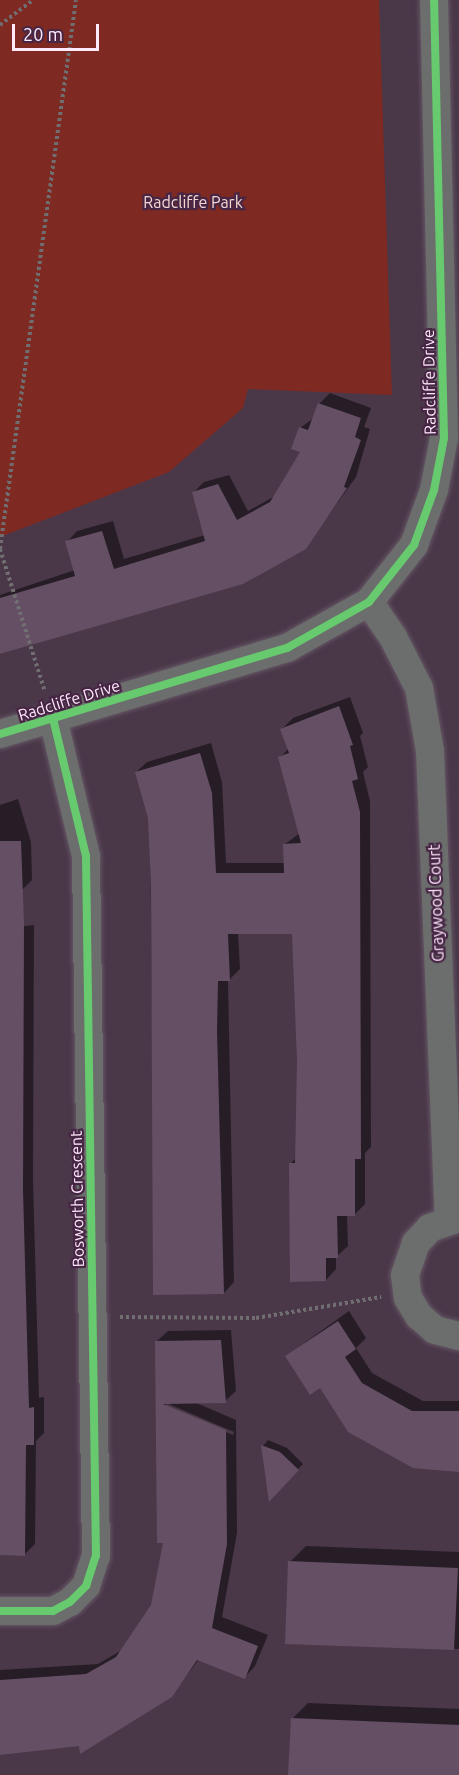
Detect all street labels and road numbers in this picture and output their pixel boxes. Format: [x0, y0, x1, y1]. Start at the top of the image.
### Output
street label: Radcliffe Drive [418, 329, 440, 435]
street label: Radcliffe Drive [16, 675, 122, 725]
street label: Graywood Court [424, 844, 448, 962]
street label: Bosworth Crescent [66, 1131, 88, 1267]

